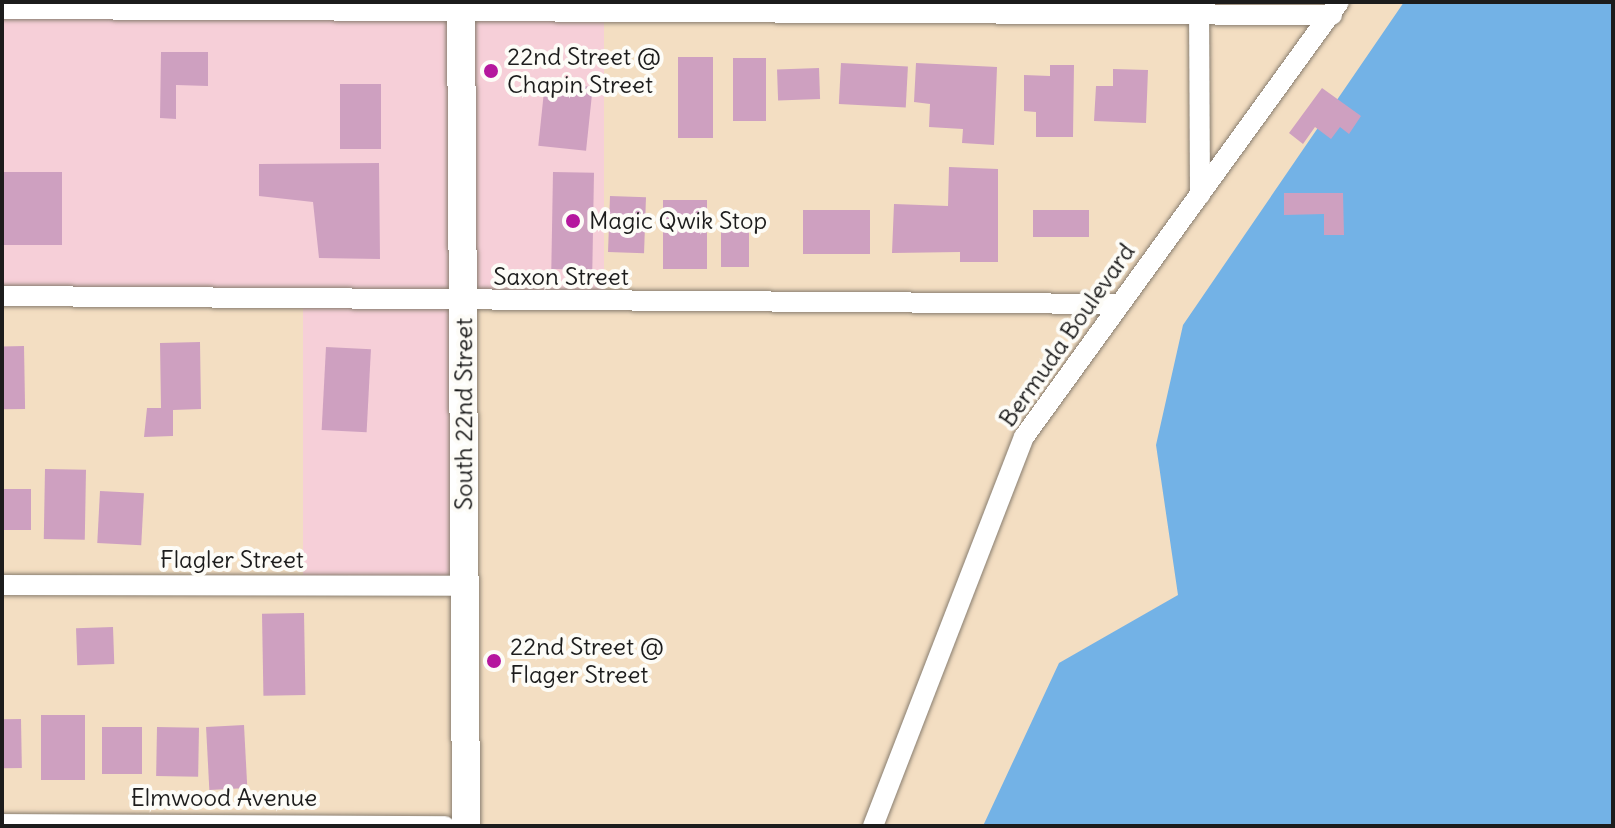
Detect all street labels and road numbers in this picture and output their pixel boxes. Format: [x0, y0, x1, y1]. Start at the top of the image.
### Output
street label: Bermuda Boulevard [993, 238, 1141, 432]
street label: Saxon Street [493, 263, 629, 291]
street label: South 22nd Street [450, 318, 478, 510]
street label: Flagler Street [160, 546, 304, 574]
street label: Elmwood Avenue [131, 784, 317, 812]

